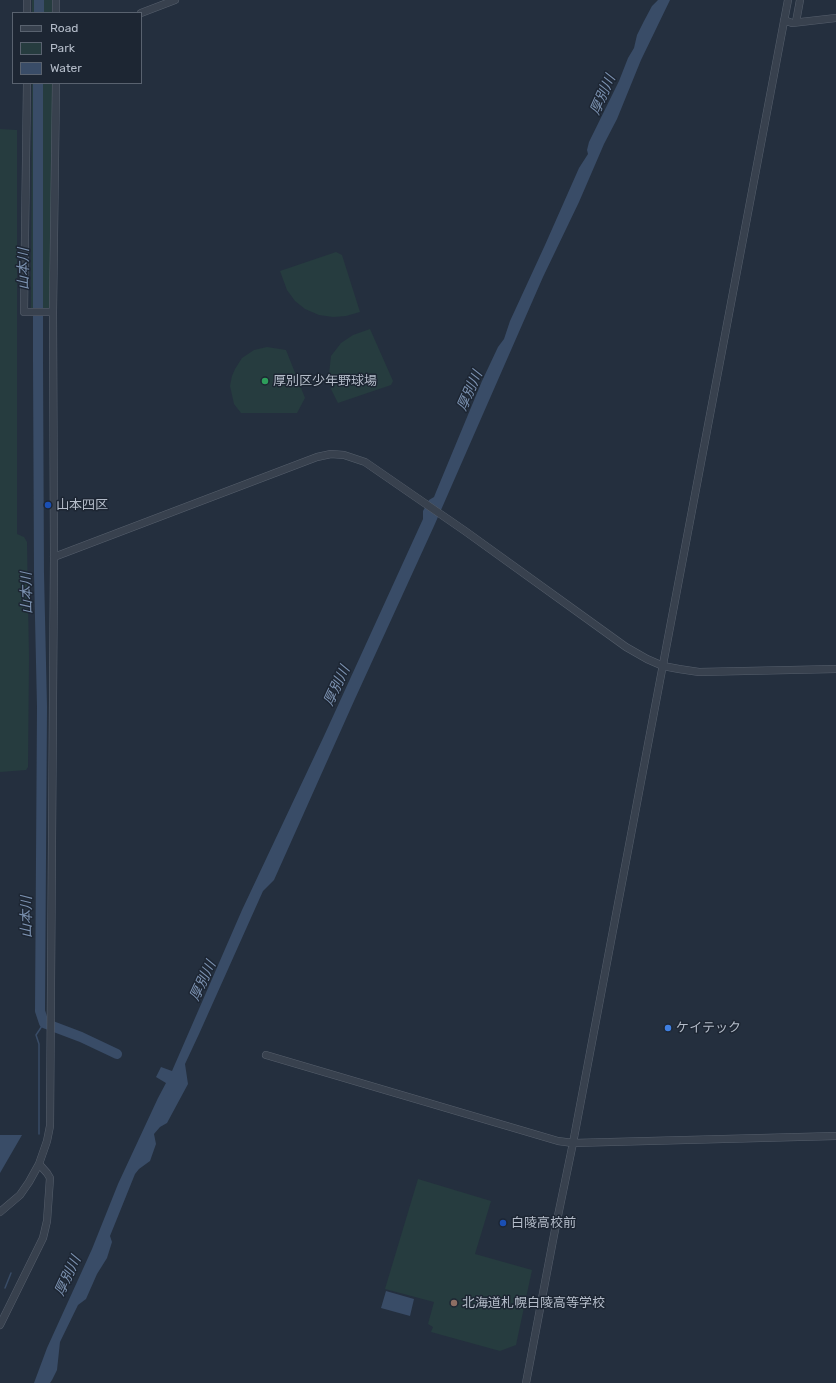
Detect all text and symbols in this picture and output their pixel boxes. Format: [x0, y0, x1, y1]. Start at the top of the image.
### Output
legend [12, 12, 142, 84]
text: Road [50, 21, 78, 35]
text: Park [50, 41, 75, 55]
text: Water [50, 61, 82, 75]
water label: 厚別川 [587, 72, 619, 118]
water label: 山本川 [16, 248, 32, 290]
water label: 厚別川 [454, 368, 486, 414]
place label: 厚別区少年野球場 [273, 373, 377, 389]
marker: 厚別区少年野球場 [260, 376, 270, 386]
place label: 山本四区 [56, 497, 108, 513]
marker: 山本四区 [43, 500, 53, 510]
water label: 山本川 [18, 572, 36, 614]
water label: 厚別川 [321, 663, 353, 709]
water label: 山本川 [19, 896, 35, 938]
water label: 厚別川 [187, 958, 219, 1004]
place label: ケイテック [676, 1020, 741, 1036]
marker: ケイテック [663, 1023, 673, 1033]
place label: 白陵高校前 [511, 1215, 576, 1231]
marker: 白陵高校前 [498, 1218, 508, 1228]
water label: 厚別川 [52, 1253, 84, 1299]
place label: 北海道札幌白陵高等学校 [462, 1295, 605, 1311]
marker: 北海道札幌白陵高等学校 [449, 1298, 459, 1308]

